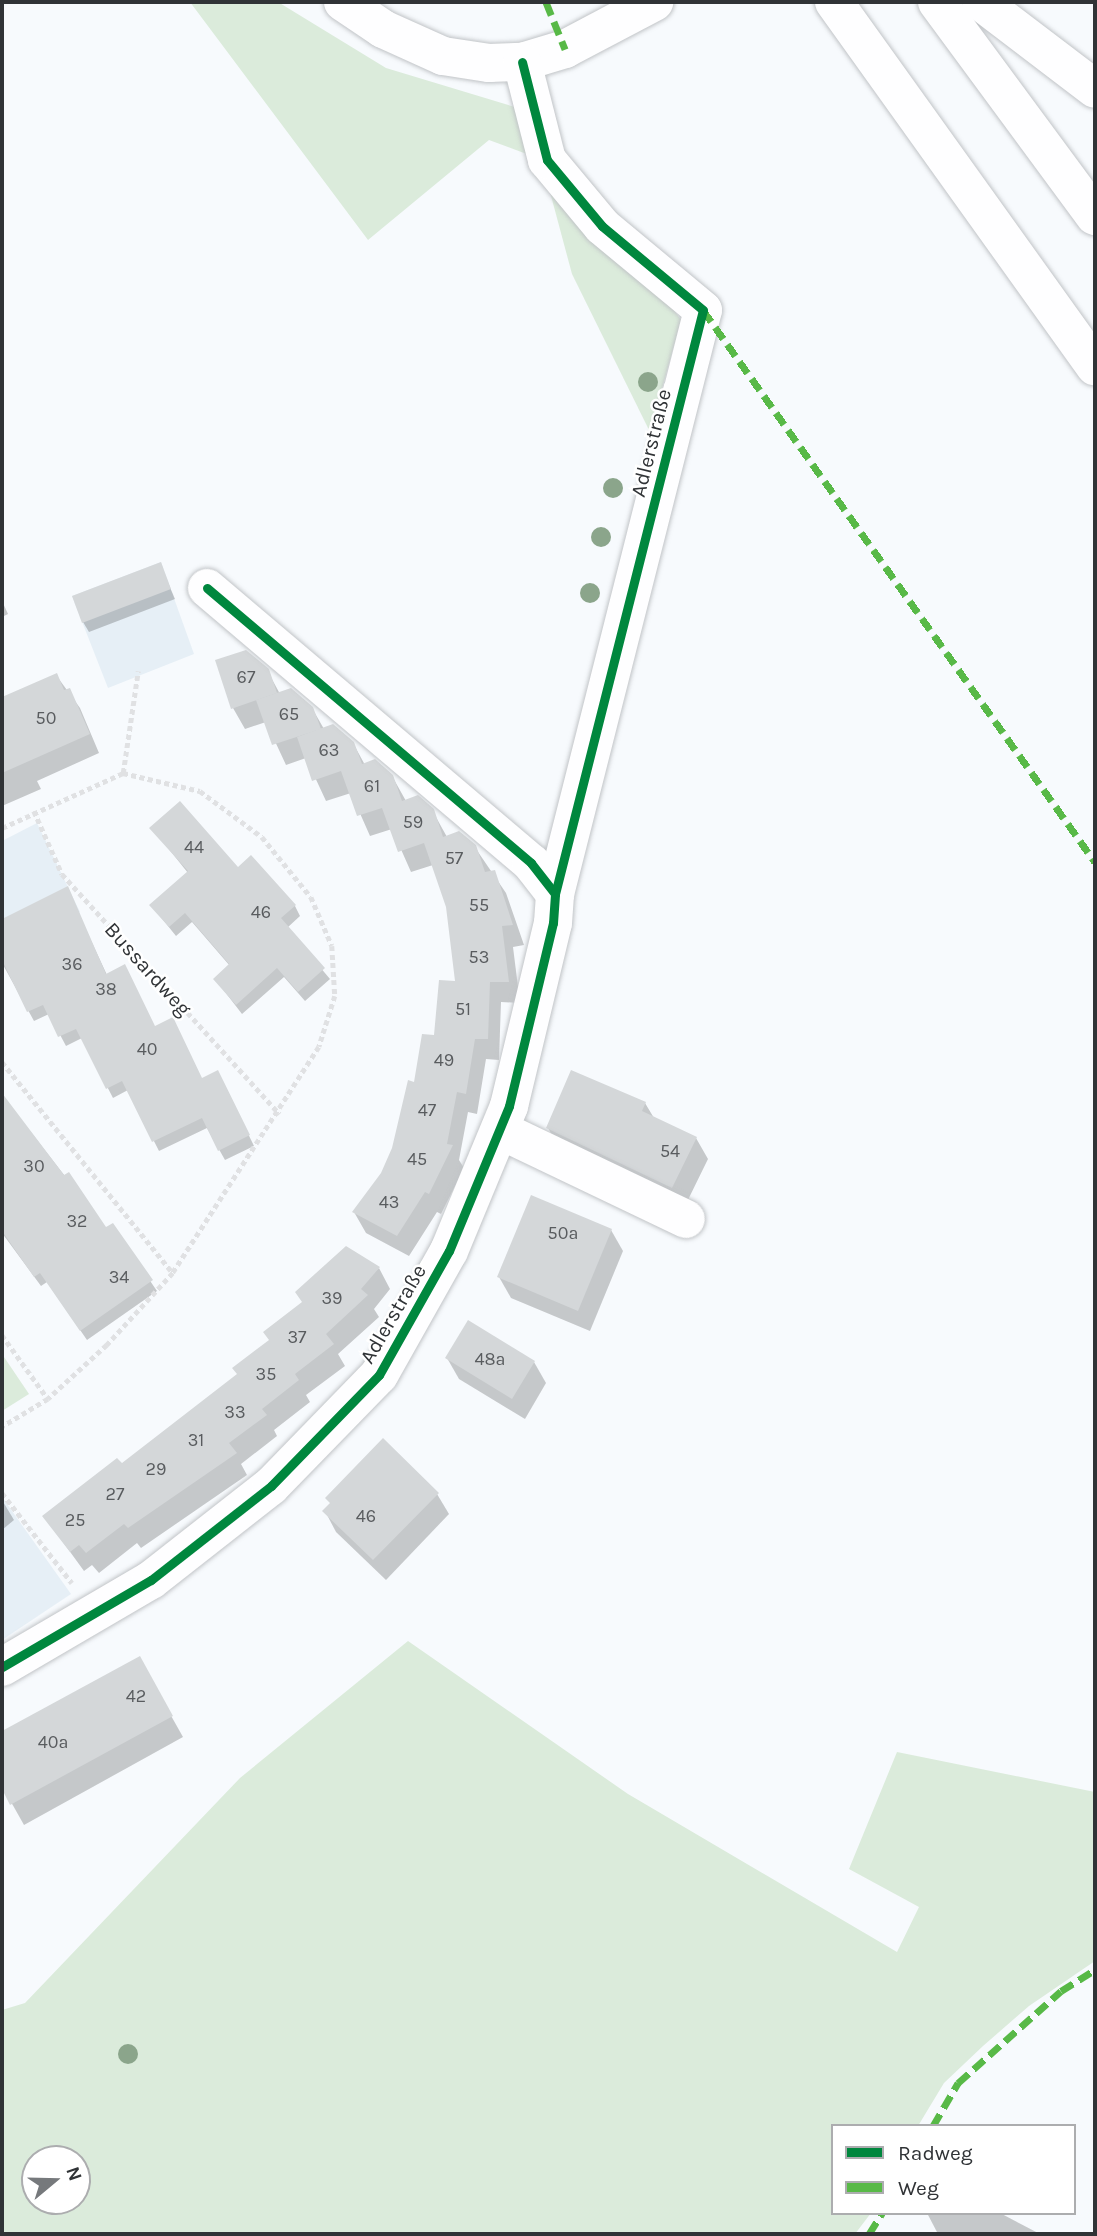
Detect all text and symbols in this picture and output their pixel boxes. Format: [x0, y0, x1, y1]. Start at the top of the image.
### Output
street label: Adlerstraße [625, 386, 677, 500]
house number: 67 [237, 666, 255, 688]
house number: 65 [279, 703, 299, 725]
house number: 50 [36, 707, 56, 729]
house number: 63 [319, 739, 339, 761]
house number: 61 [364, 775, 380, 797]
house number: 59 [403, 811, 423, 833]
house number: 44 [184, 836, 204, 858]
house number: 57 [445, 847, 463, 869]
house number: 55 [469, 894, 489, 916]
house number: 46 [251, 901, 271, 923]
street label: Bussardweg [99, 917, 197, 1021]
house number: 53 [469, 946, 489, 968]
house number: 36 [62, 953, 82, 975]
house number: 38 [95, 978, 117, 1000]
house number: 51 [455, 998, 471, 1020]
house number: 40 [137, 1038, 157, 1060]
house number: 49 [434, 1049, 454, 1071]
house number: 47 [418, 1099, 436, 1121]
house number: 54 [660, 1140, 680, 1162]
house number: 45 [407, 1148, 427, 1170]
house number: 30 [23, 1155, 45, 1177]
house number: 43 [379, 1191, 399, 1213]
house number: 32 [66, 1210, 88, 1232]
house number: 50a [548, 1222, 578, 1244]
street label: Adlerstraße [354, 1260, 432, 1368]
house number: 34 [109, 1266, 129, 1288]
house number: 39 [321, 1287, 343, 1309]
house number: 37 [287, 1326, 307, 1348]
house number: 48a [474, 1348, 506, 1370]
house number: 35 [256, 1363, 276, 1385]
house number: 33 [224, 1401, 246, 1423]
house number: 31 [188, 1429, 204, 1451]
house number: 29 [146, 1458, 166, 1480]
house number: 27 [106, 1483, 124, 1505]
house number: 46 [356, 1505, 376, 1527]
house number: 25 [65, 1509, 85, 1531]
house number: 42 [126, 1685, 146, 1707]
house number: 40a [38, 1731, 68, 1753]
legend [831, 2124, 1076, 2215]
text: Radweg [898, 2141, 973, 2165]
north arrow [21, 2145, 91, 2215]
text: N [61, 2164, 87, 2184]
text: Weg [898, 2176, 939, 2200]

